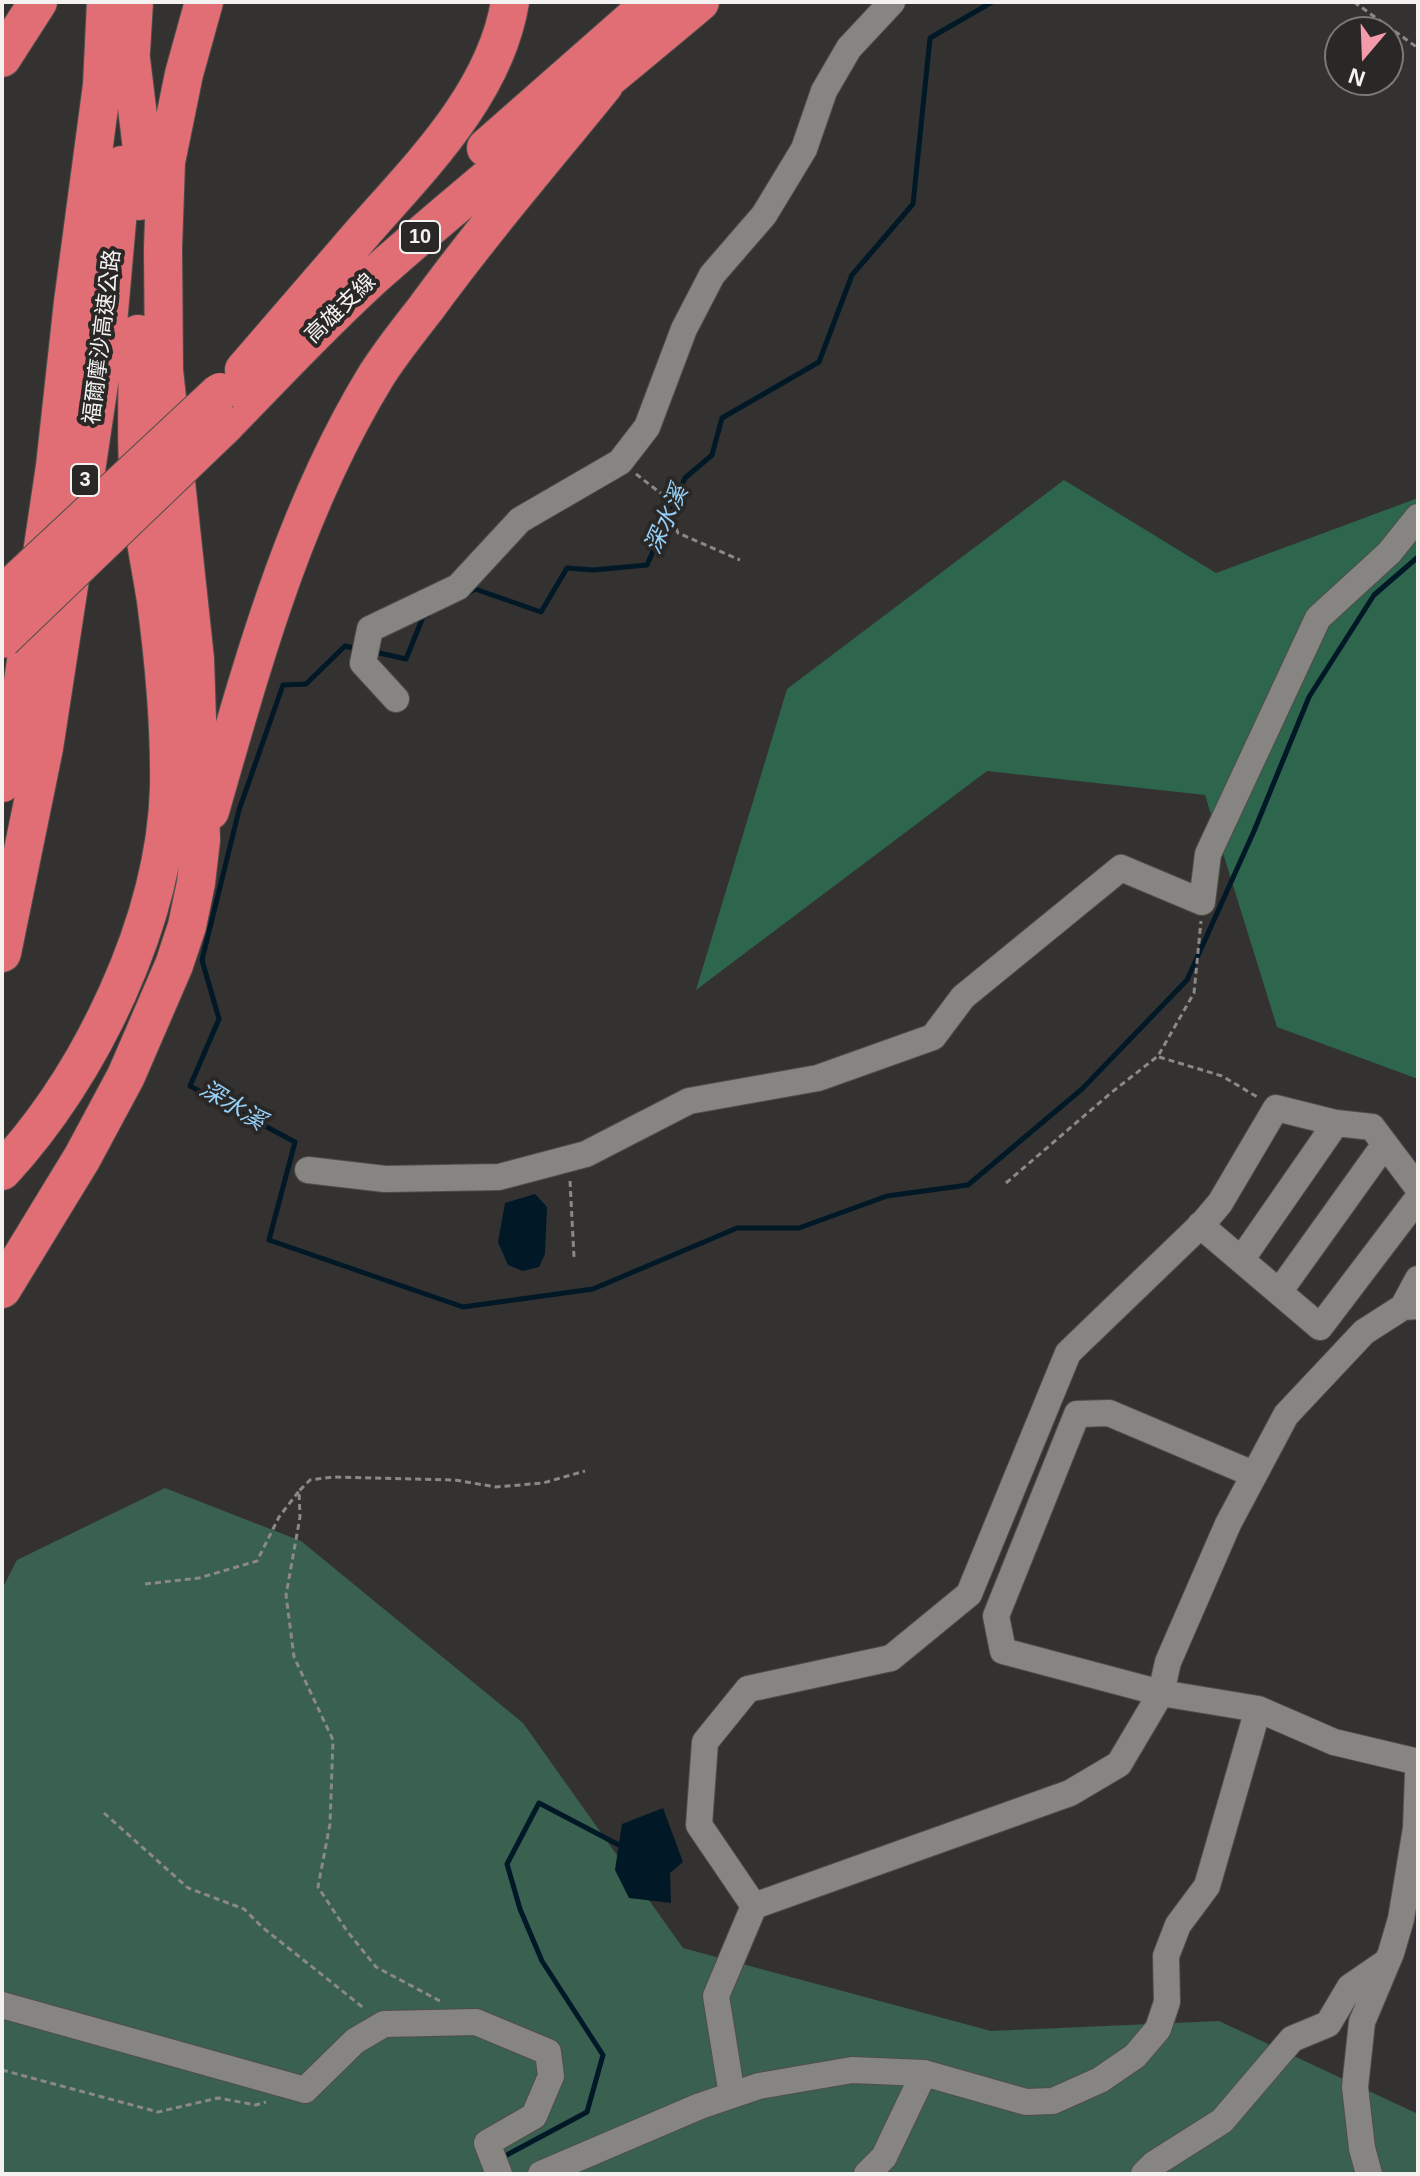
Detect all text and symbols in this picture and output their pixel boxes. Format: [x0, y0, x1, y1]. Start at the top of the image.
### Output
north arrow [1324, 16, 1404, 96]
text: N [1345, 63, 1368, 92]
road number: 10 [400, 221, 440, 253]
street label: 福爾摩沙高速公路 [79, 248, 127, 426]
street label: 高雄支線 [300, 269, 382, 349]
road number: 3 [71, 464, 99, 496]
water label: 深水溪 [639, 481, 695, 559]
water label: 深水溪 [194, 1075, 270, 1137]

